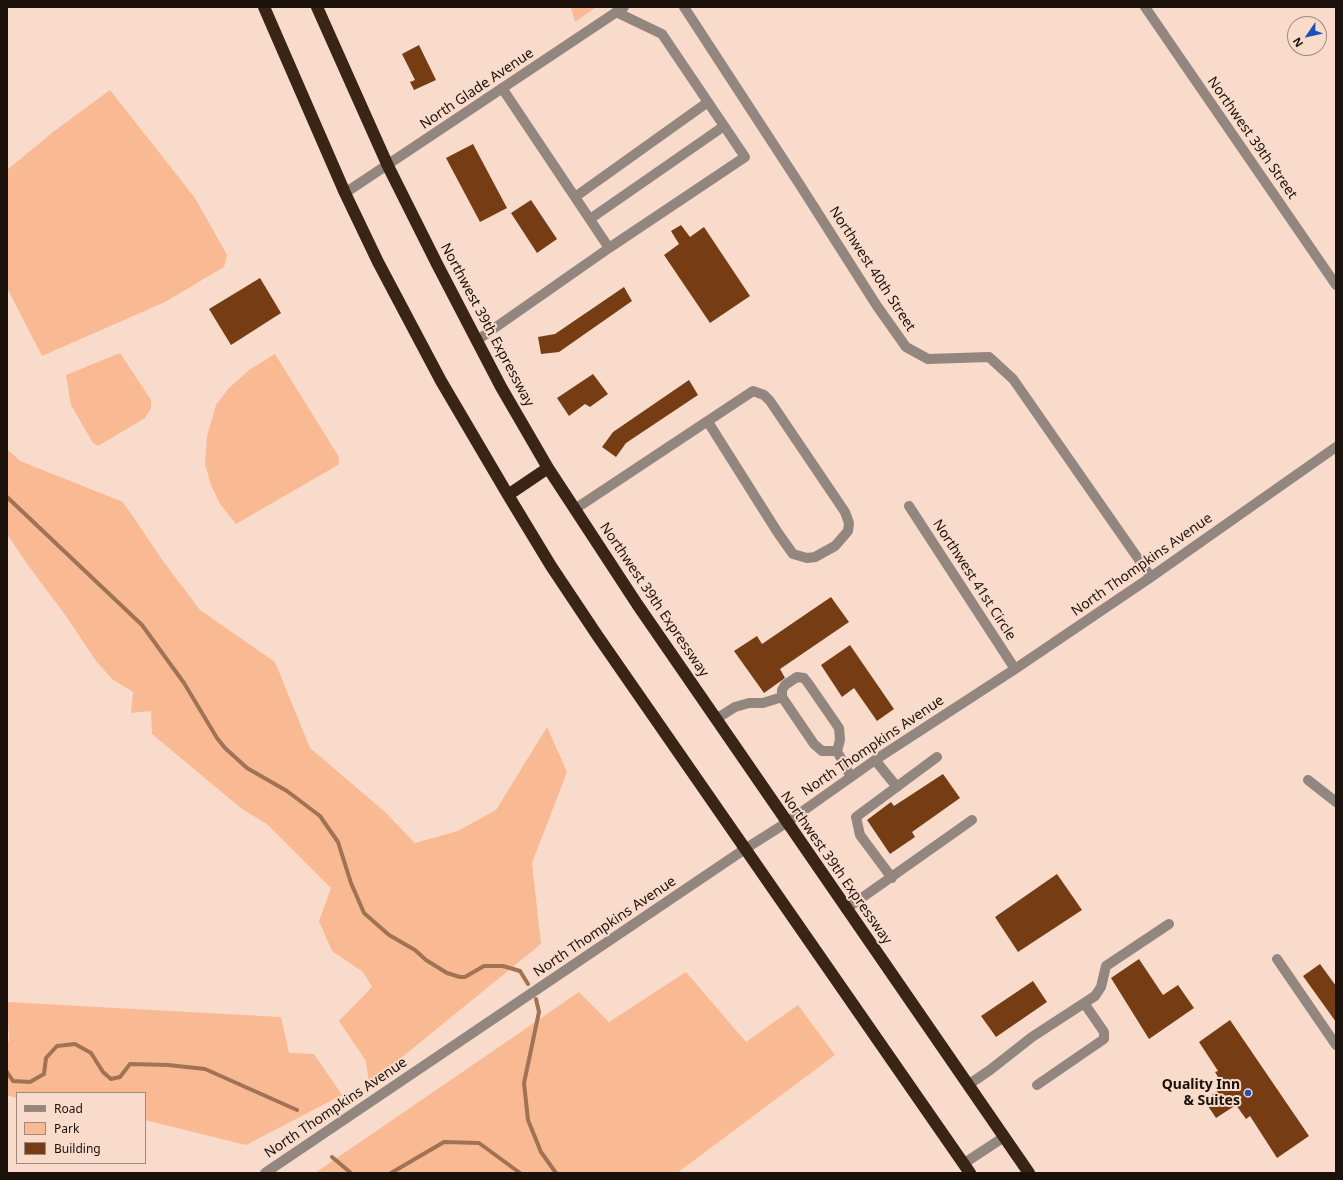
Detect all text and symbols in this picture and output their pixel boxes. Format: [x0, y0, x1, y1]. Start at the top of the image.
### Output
north arrow [1287, 16, 1327, 56]
text: N [1289, 35, 1306, 50]
street label: North Glade Avenue [417, 45, 537, 133]
street label: Northwest 39th Street [1203, 74, 1301, 202]
street label: Northwest 40th Street [825, 203, 919, 335]
street label: Northwest 39th Expressway [437, 240, 537, 410]
street label: North Thompkins Avenue [1068, 510, 1216, 620]
street label: Northwest 41st Circle [929, 517, 1019, 643]
street label: Northwest 39th Expressway [596, 520, 712, 680]
street label: North Thompkins Avenue [799, 692, 947, 800]
street label: Northwest 39th Expressway [777, 788, 895, 948]
street label: North Thompkins Avenue [531, 873, 679, 981]
street label: North Thompkins Avenue [262, 1054, 410, 1162]
place label: Quality Inn & Suites [1162, 1077, 1240, 1110]
marker: Quality Inn & Suites [1243, 1088, 1253, 1098]
legend [16, 1092, 146, 1164]
text: Road [54, 1100, 83, 1117]
text: Park [54, 1120, 79, 1137]
text: Building [54, 1140, 101, 1157]

